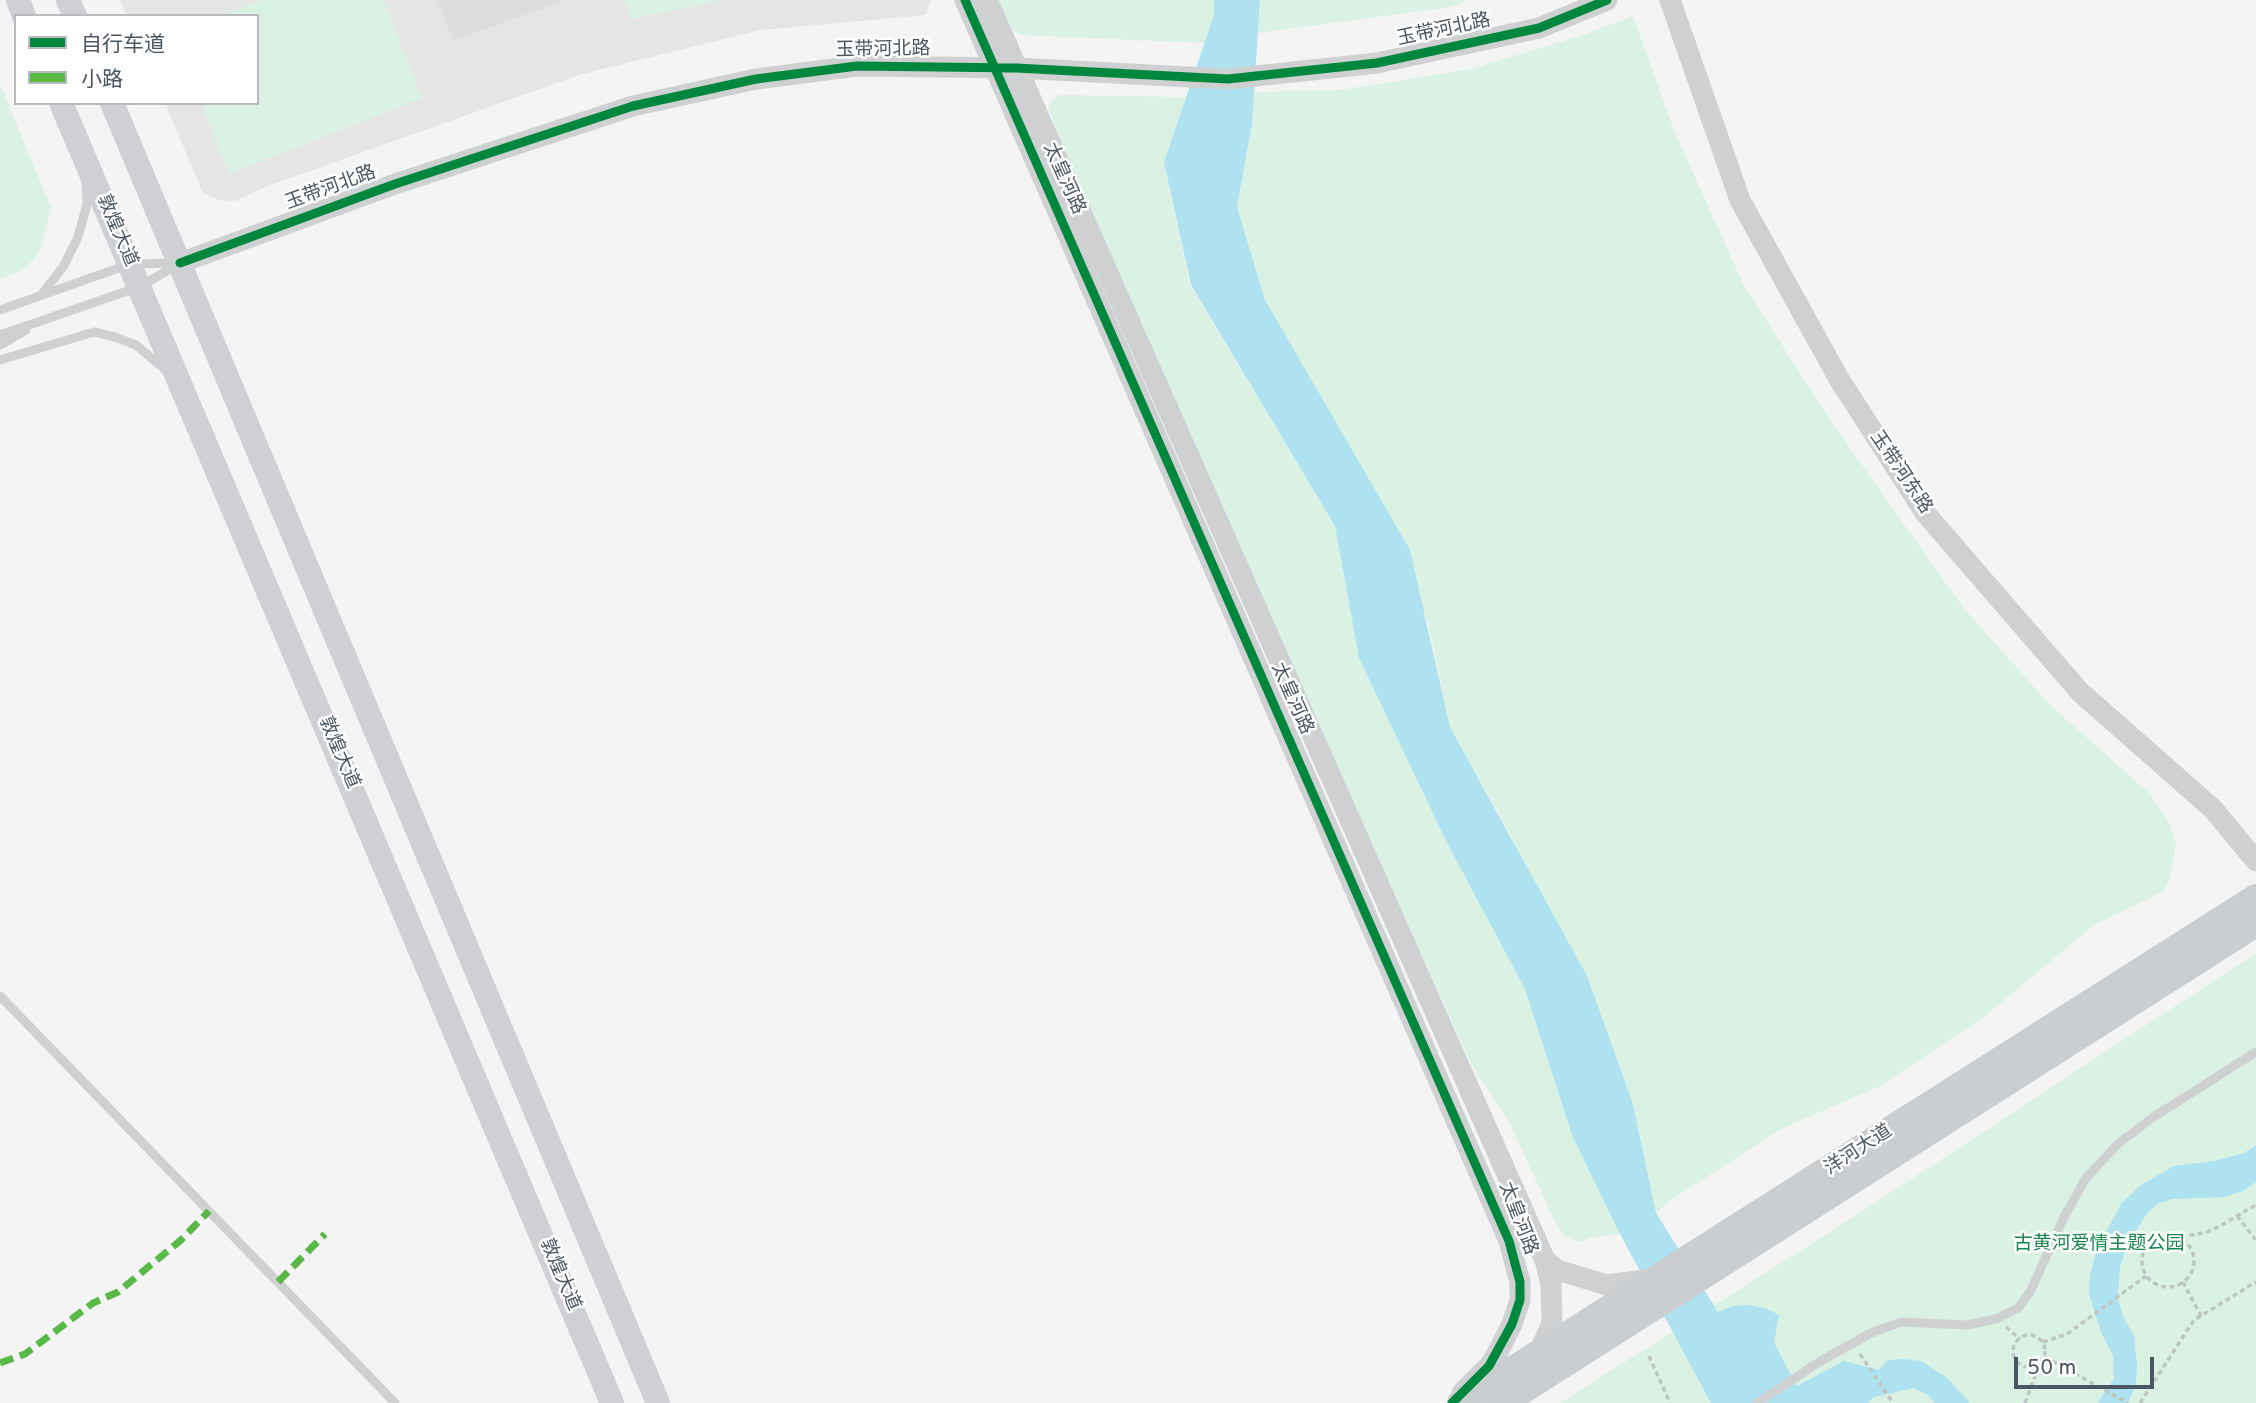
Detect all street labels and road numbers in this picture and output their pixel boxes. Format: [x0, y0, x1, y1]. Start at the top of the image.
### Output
street label: 玉带河北路 [1395, 10, 1493, 52]
street label: 玉带河北路 [835, 39, 931, 63]
street label: 太皇河路 [1037, 140, 1089, 218]
street label: 玉带河北路 [282, 162, 380, 216]
street label: 敦煌大道 [91, 192, 141, 270]
street label: 玉带河东路 [1864, 427, 1936, 519]
street label: 太皇河路 [1265, 660, 1317, 738]
street label: 敦煌大道 [313, 714, 363, 792]
street label: 洋河大道 [1821, 1121, 1897, 1181]
street label: 太皇河路 [1493, 1179, 1541, 1259]
street label: 敦煌大道 [534, 1236, 584, 1314]

